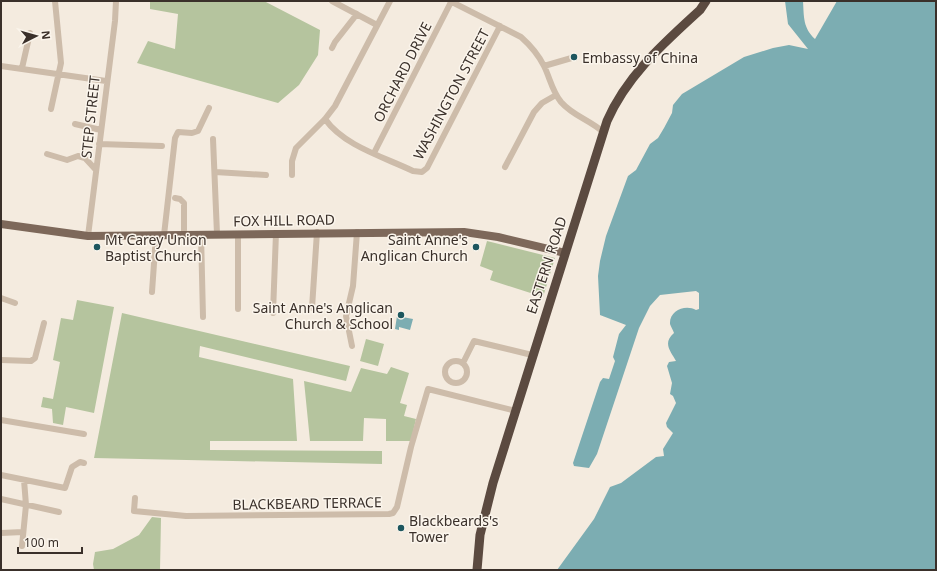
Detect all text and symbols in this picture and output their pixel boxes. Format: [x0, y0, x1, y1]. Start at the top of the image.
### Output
north arrow [16, 16, 56, 56]
street label: ORCHARD DRIVE [369, 19, 435, 125]
street label: WASHINGTON STREET [409, 25, 494, 163]
text: N [39, 30, 54, 40]
place label: Embassy of China [582, 48, 698, 67]
marker: Embassy of China [569, 52, 579, 62]
street label: STEP STREET [76, 75, 104, 159]
street label: FOX HILL ROAD [233, 210, 335, 230]
street label: EASTERN ROAD [521, 214, 571, 316]
place label: Mt Carey Union Baptist Church [105, 230, 207, 265]
place label: Saint Anne's Anglican Church [361, 230, 468, 265]
marker: Mt Carey Union Baptist Church [92, 242, 102, 252]
marker: Saint Anne's Anglican Church [471, 242, 481, 252]
place label: Saint Anne's Anglican Church & School [253, 298, 393, 333]
marker: Saint Anne's Anglican Church & School [396, 310, 406, 320]
street label: BLACKBEARD TERRACE [232, 492, 382, 514]
place label: Blackbeards's Tower [409, 511, 499, 546]
marker: Blackbeards's Tower [396, 523, 406, 533]
scale bar [18, 529, 82, 555]
text: 100 m [24, 534, 59, 551]

